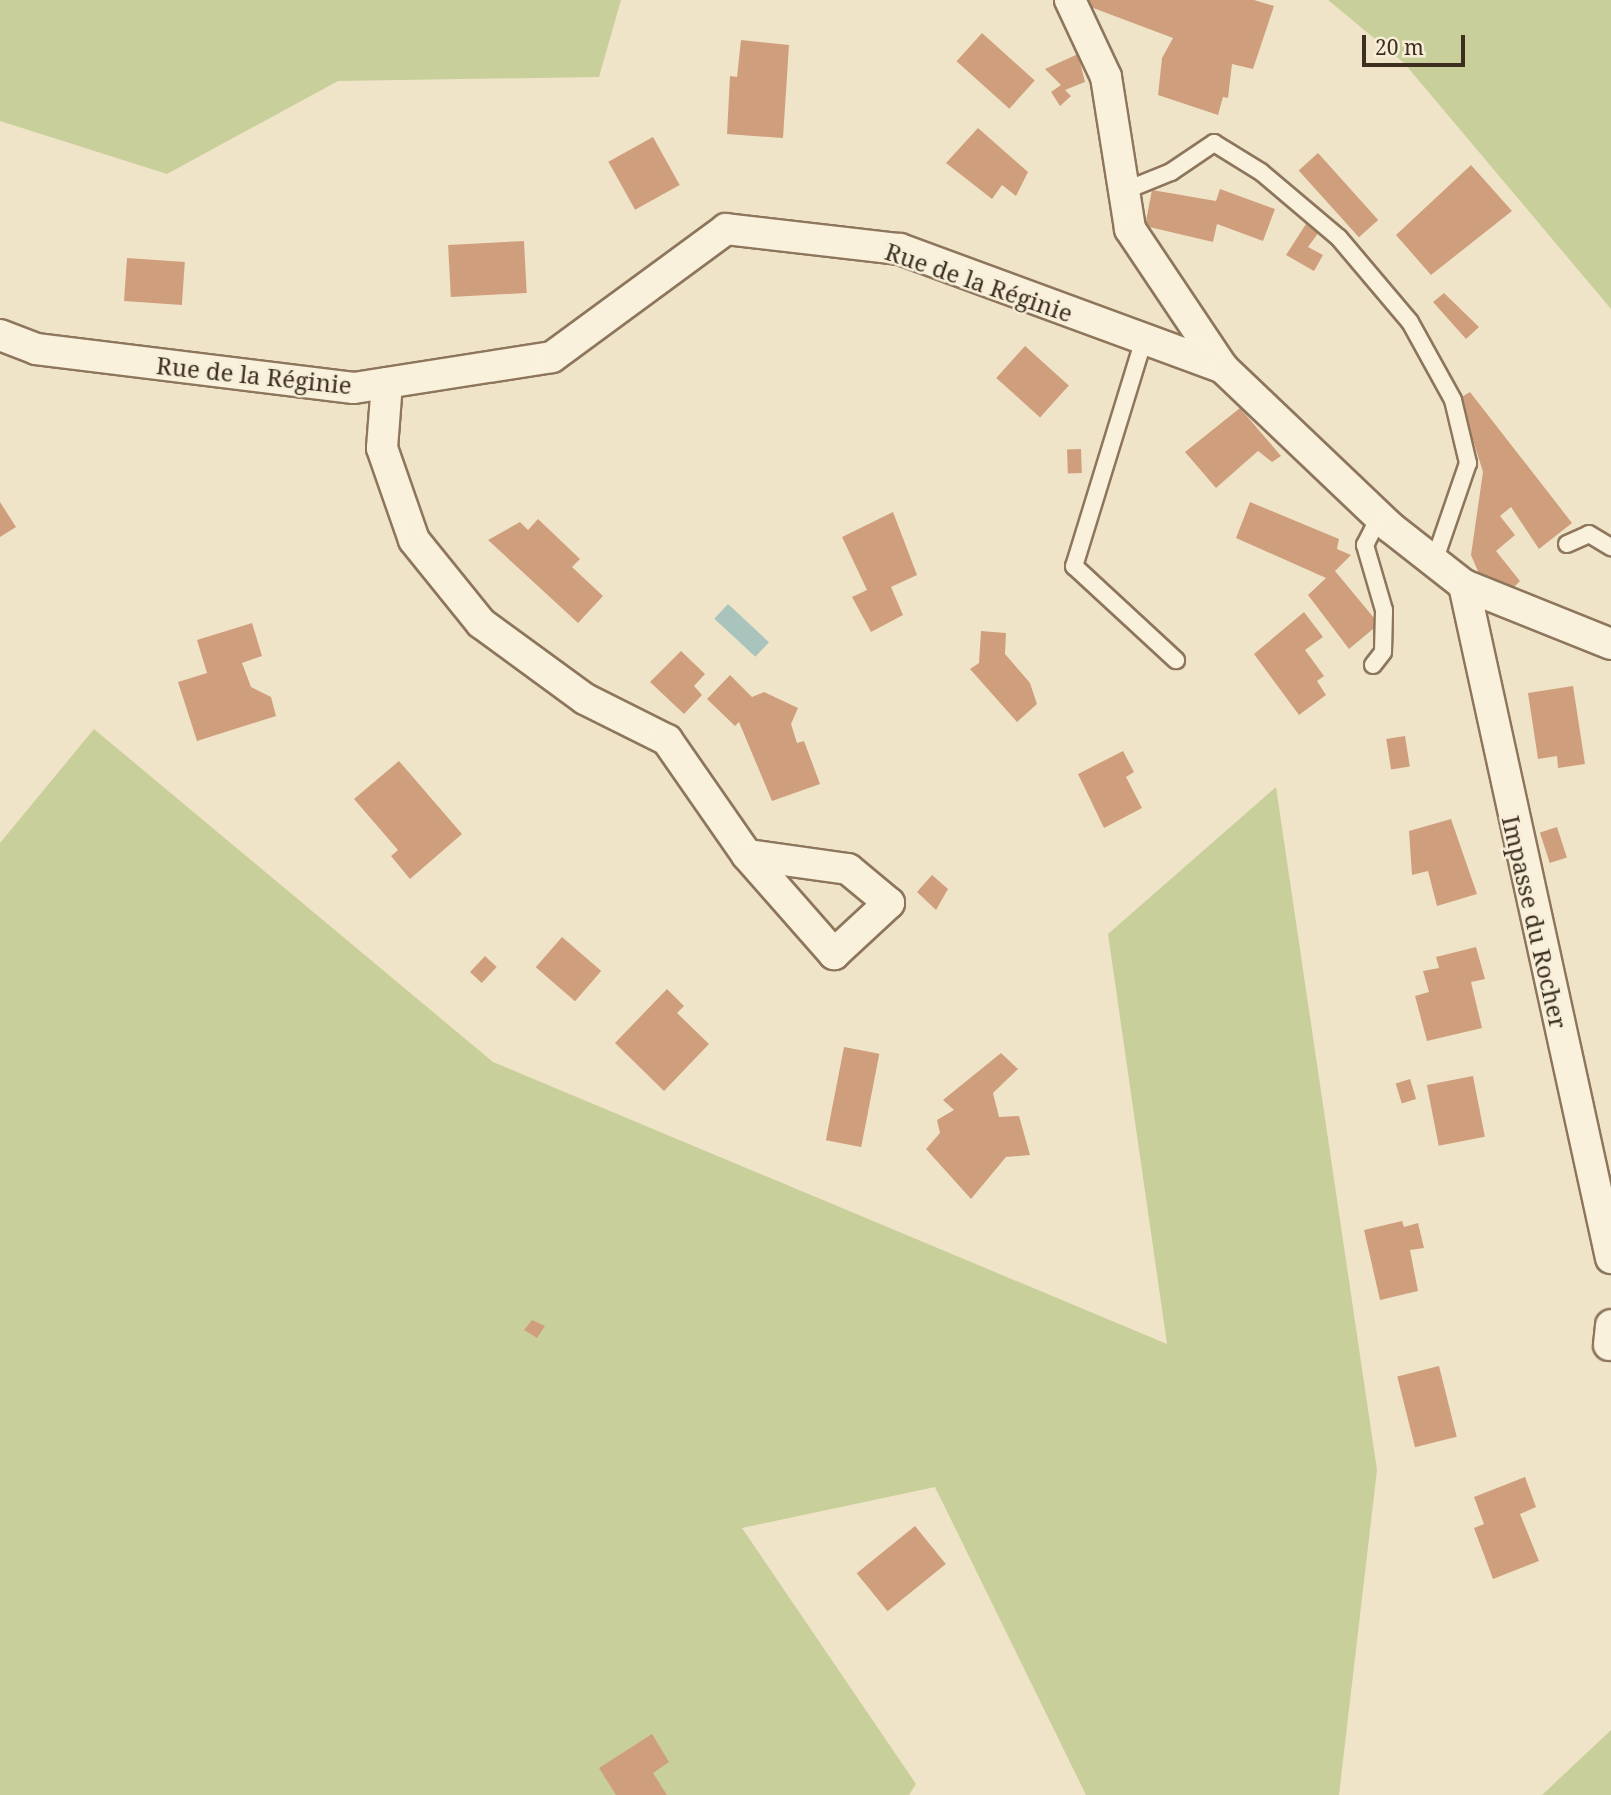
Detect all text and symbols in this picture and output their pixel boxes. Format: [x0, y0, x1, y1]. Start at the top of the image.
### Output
scale bar [1366, 21, 1469, 65]
text: 20 m [1375, 33, 1424, 61]
street label: Rue de la Réginie [882, 236, 1076, 328]
street label: Rue de la Réginie [155, 350, 353, 400]
street label: Impasse du Rocher [1497, 813, 1573, 1031]

